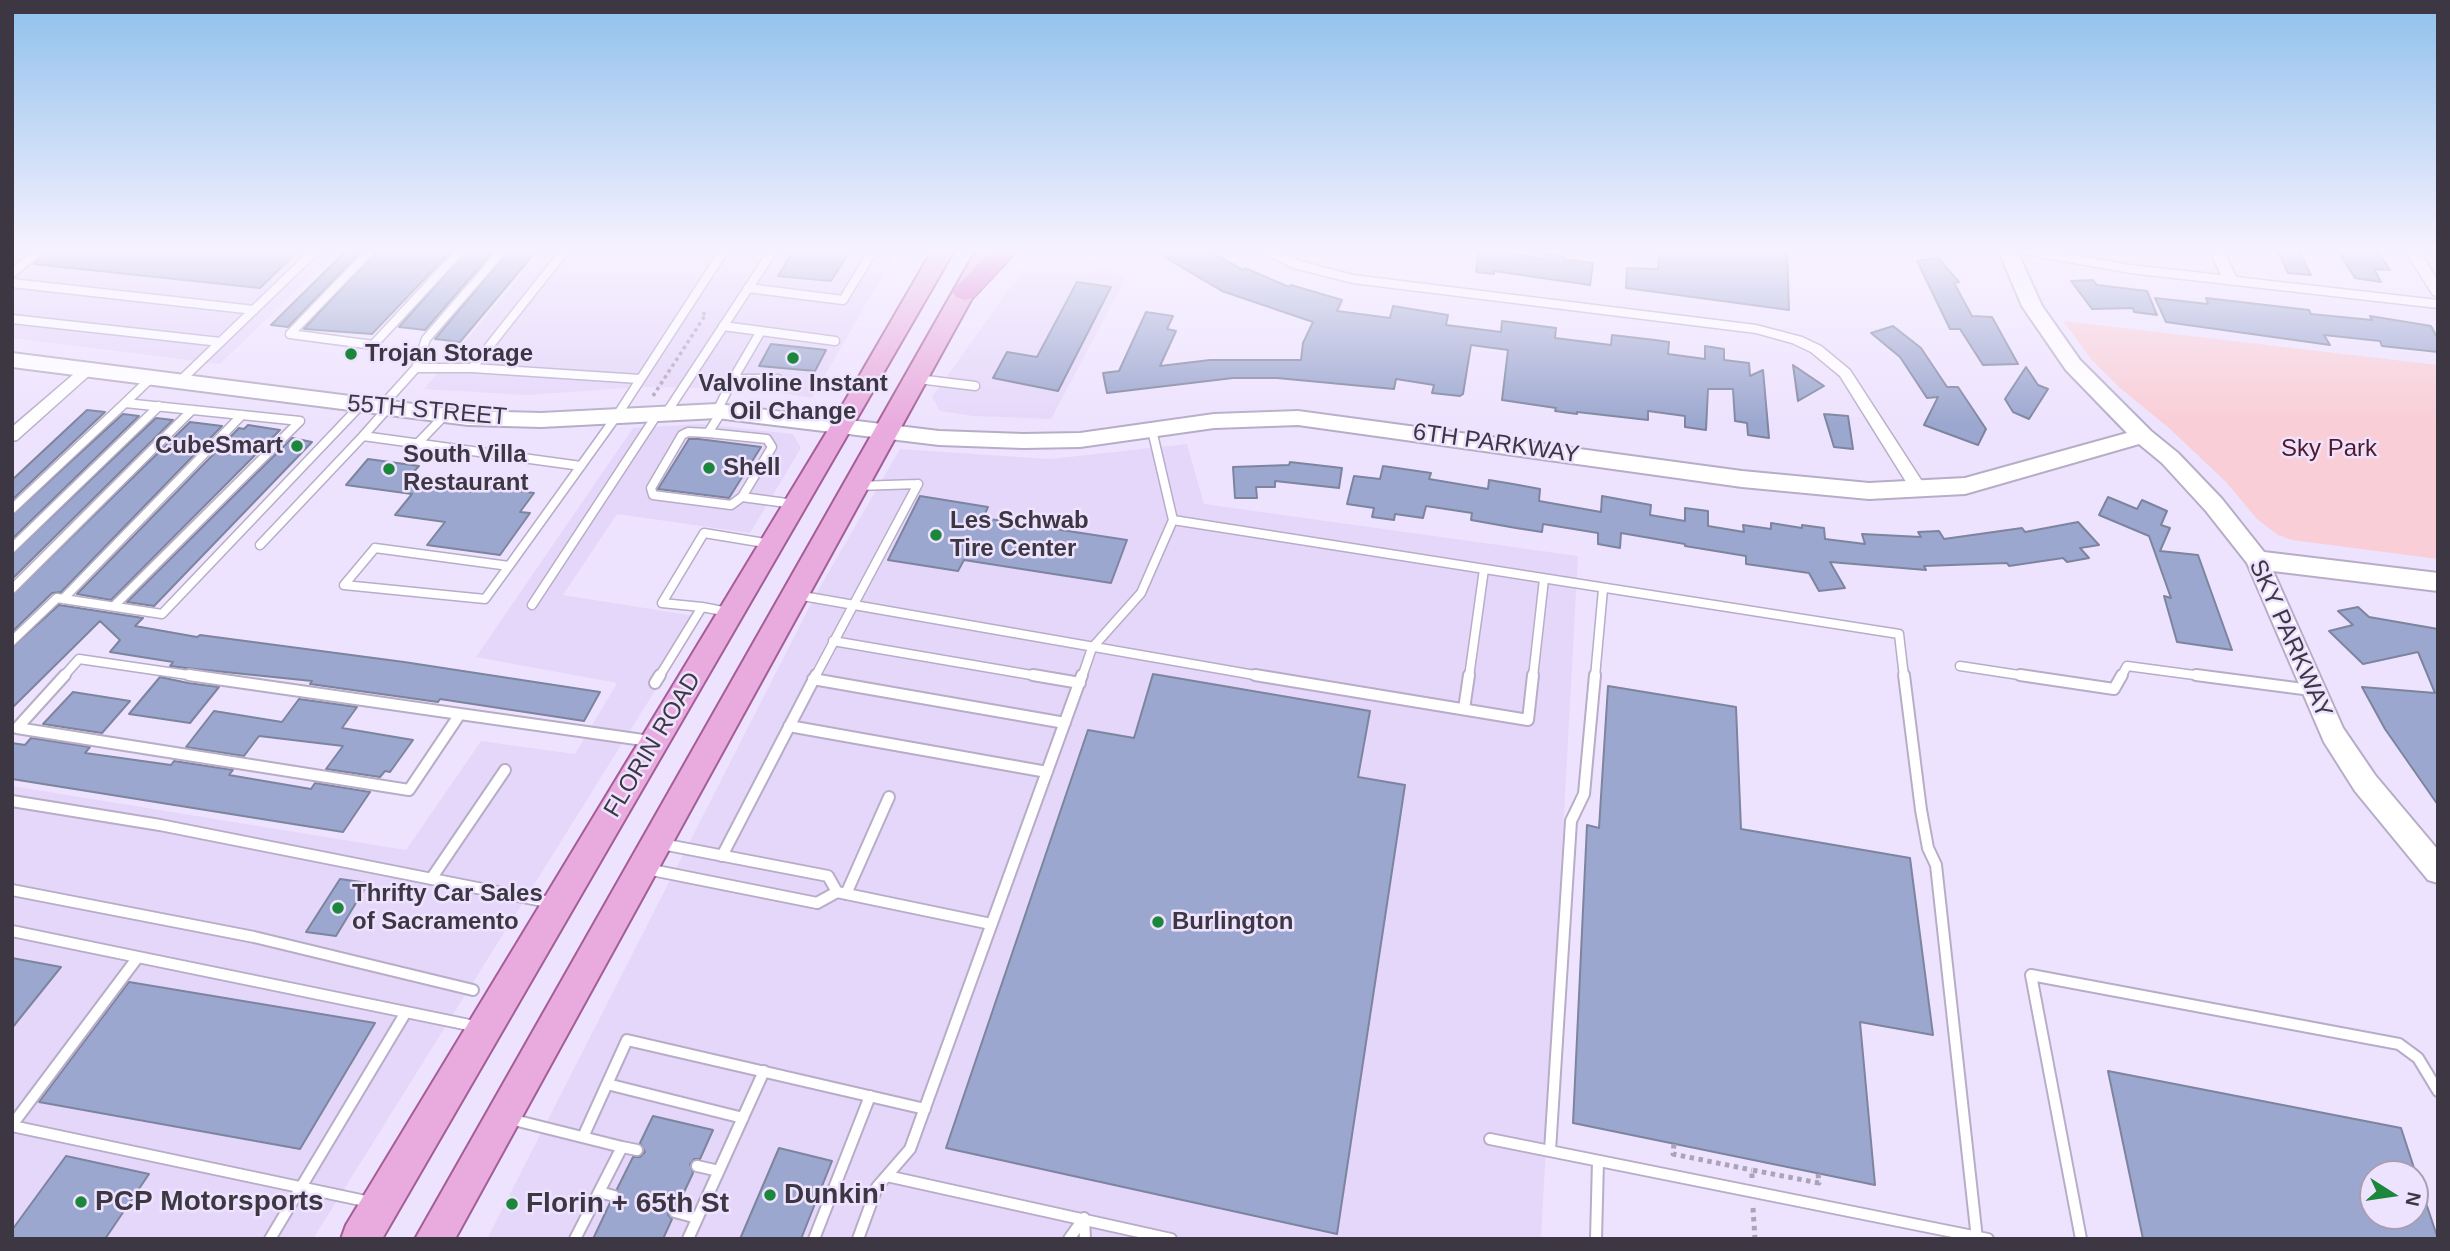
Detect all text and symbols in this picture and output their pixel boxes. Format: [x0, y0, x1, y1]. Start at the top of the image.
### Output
place label: Trojan Storage [365, 340, 533, 368]
marker: Trojan Storage [343, 346, 359, 362]
marker: Valvoline Instant Oil Change [785, 350, 801, 366]
place label: Valvoline Instant Oil Change [698, 370, 888, 426]
street label: 55TH STREET [346, 390, 508, 432]
street label: 6TH PARKWAY [1411, 418, 1581, 470]
place label: CubeSmart [155, 432, 283, 460]
park label: Sky Park [2281, 435, 2377, 463]
marker: CubeSmart [289, 438, 305, 454]
place label: South Villa Restaurant [403, 441, 528, 497]
place label: Shell [723, 454, 780, 482]
marker: Shell [701, 460, 717, 476]
marker: South Villa Restaurant [381, 461, 397, 477]
place label: Les Schwab Tire Center [950, 507, 1089, 563]
marker: Les Schwab Tire Center [928, 527, 944, 543]
street label: SKY PARKWAY [2242, 555, 2338, 723]
street label: FLORIN ROAD [598, 667, 708, 823]
place label: Thrifty Car Sales of Sacramento [352, 880, 543, 936]
marker: Thrifty Car Sales of Sacramento [330, 900, 346, 916]
place label: Burlington [1172, 908, 1293, 936]
marker: Burlington [1150, 914, 1166, 930]
north arrow [2359, 1160, 2429, 1230]
place label: Dunkin' [784, 1178, 886, 1212]
place label: PCP Motorsports [95, 1185, 324, 1219]
place label: Florin + 65th St [526, 1187, 729, 1221]
marker: Dunkin' [762, 1187, 778, 1203]
text: N [2401, 1190, 2425, 1208]
marker: PCP Motorsports [73, 1194, 89, 1210]
marker: Florin + 65th St [504, 1196, 520, 1212]

